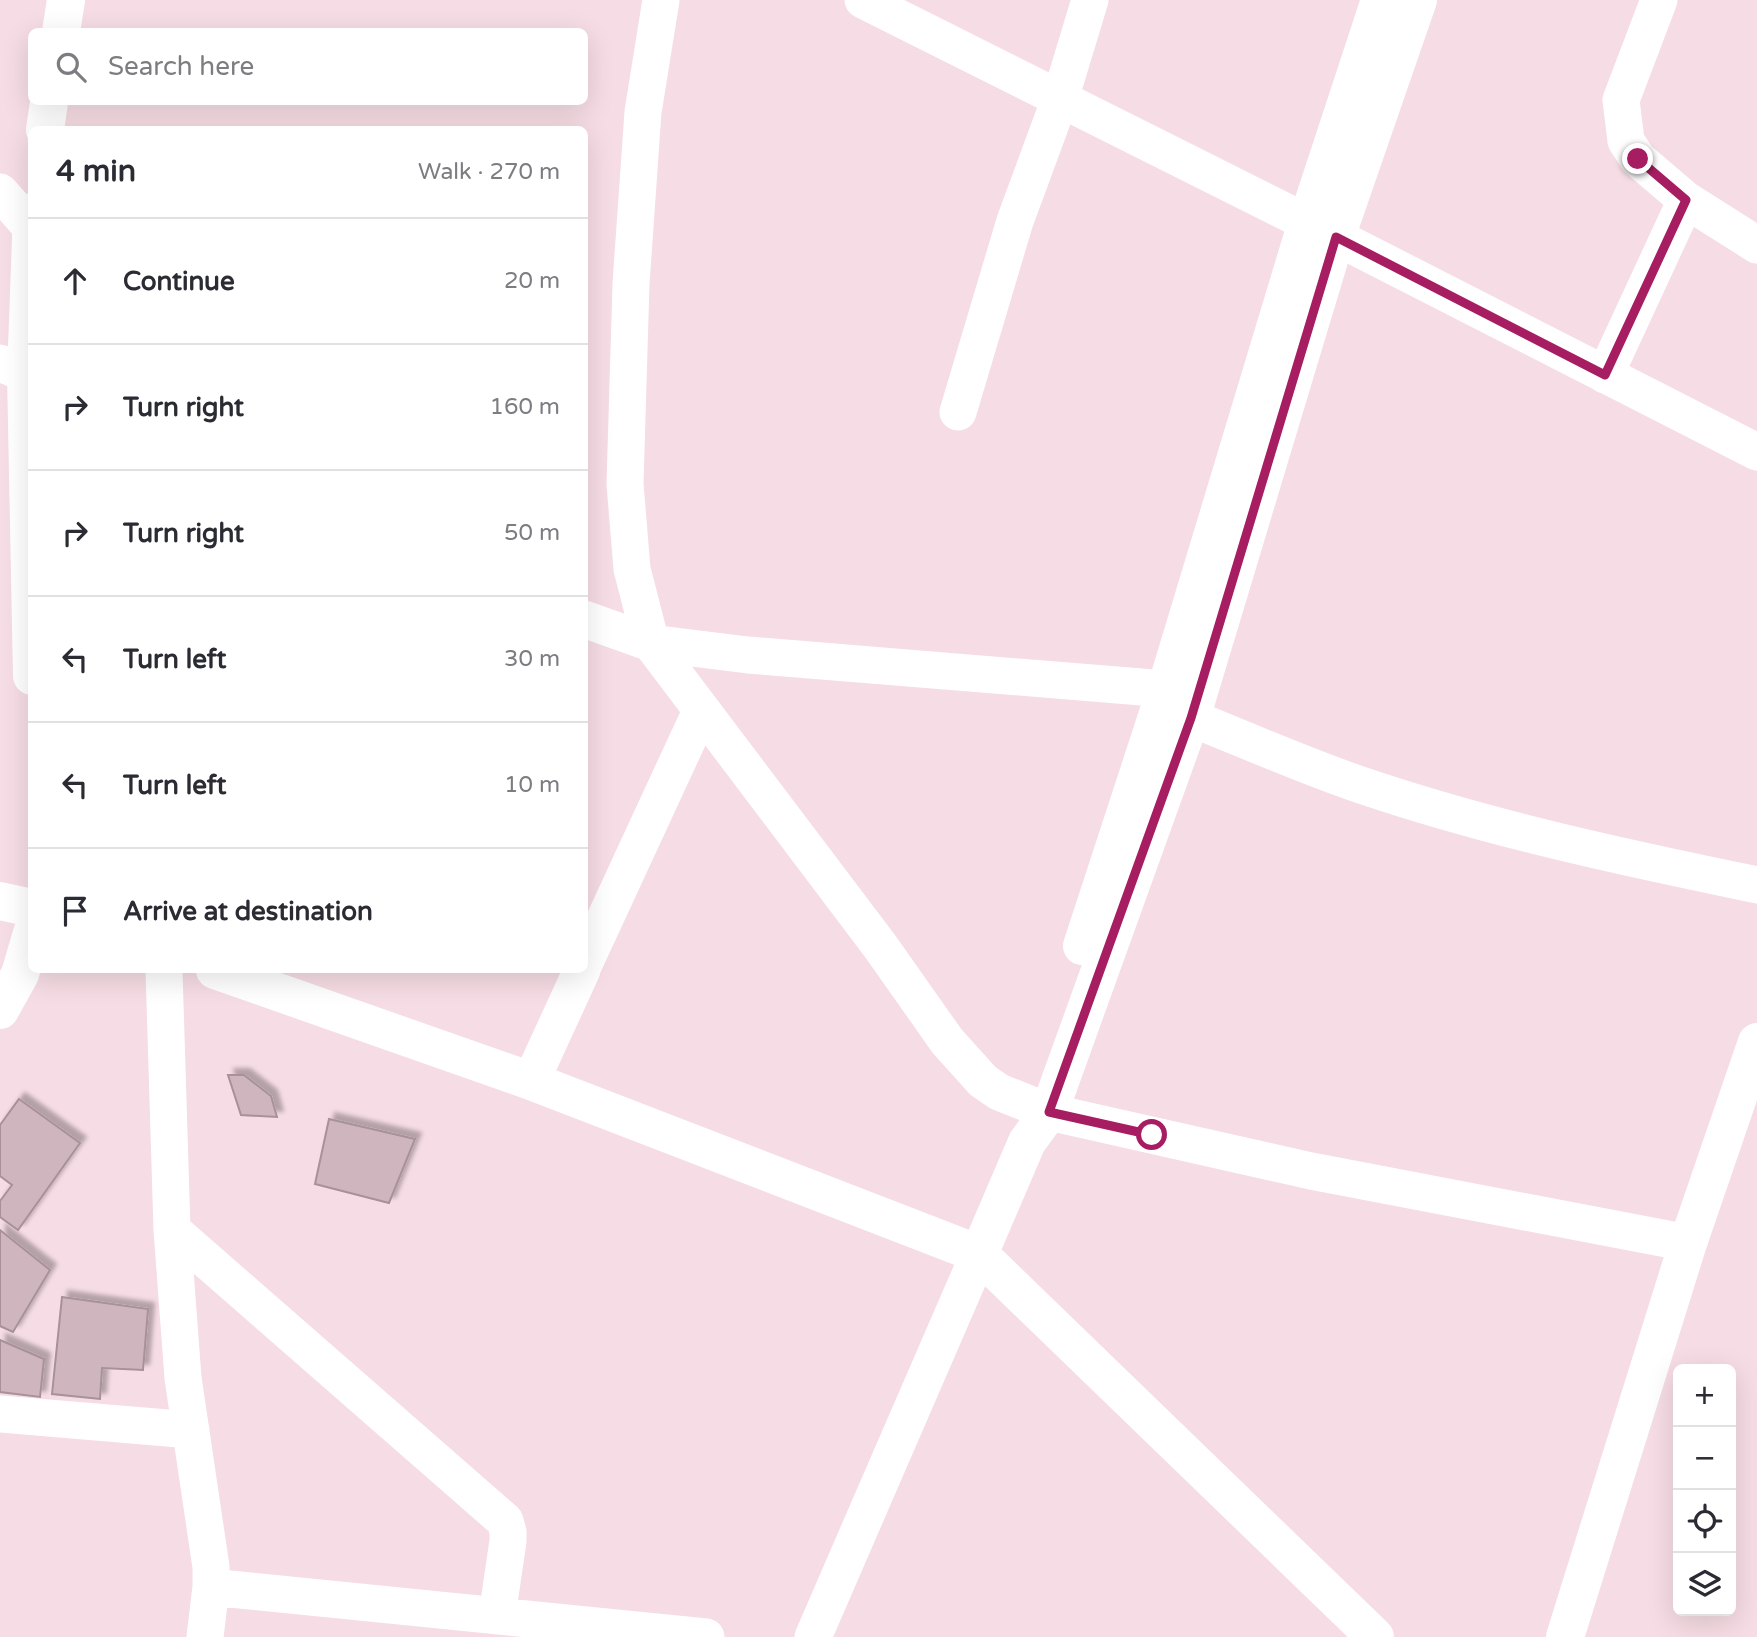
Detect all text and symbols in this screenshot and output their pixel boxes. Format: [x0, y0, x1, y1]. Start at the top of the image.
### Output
search box [28, 28, 588, 105]
icon: search [52, 48, 90, 86]
text: Search here [108, 51, 254, 82]
route end [1622, 143, 1653, 174]
text: 4 min [56, 153, 136, 190]
text: Walk · 270 m [418, 158, 560, 186]
icon: ahead [56, 262, 94, 300]
text: Continue [123, 266, 235, 297]
text: 20 m [504, 267, 560, 295]
icon: right [56, 388, 94, 426]
text: Turn right [123, 392, 244, 423]
text: 160 m [490, 393, 560, 421]
icon: right [56, 514, 94, 552]
text: Turn right [123, 518, 244, 549]
text: 50 m [504, 519, 560, 547]
icon: left [56, 640, 94, 678]
text: Turn left [123, 644, 226, 675]
text: 30 m [504, 645, 560, 673]
icon: left [56, 766, 94, 804]
text: Turn left [123, 770, 226, 801]
text: 10 m [504, 771, 560, 799]
icon: arrive [56, 892, 94, 930]
text: Arrive at destination [123, 896, 373, 927]
route start [1136, 1119, 1167, 1150]
map controls [1673, 1364, 1736, 1616]
button: + [1673, 1364, 1736, 1427]
button: − [1673, 1427, 1736, 1490]
button: locate [1673, 1490, 1736, 1553]
button: layers [1673, 1553, 1736, 1616]

